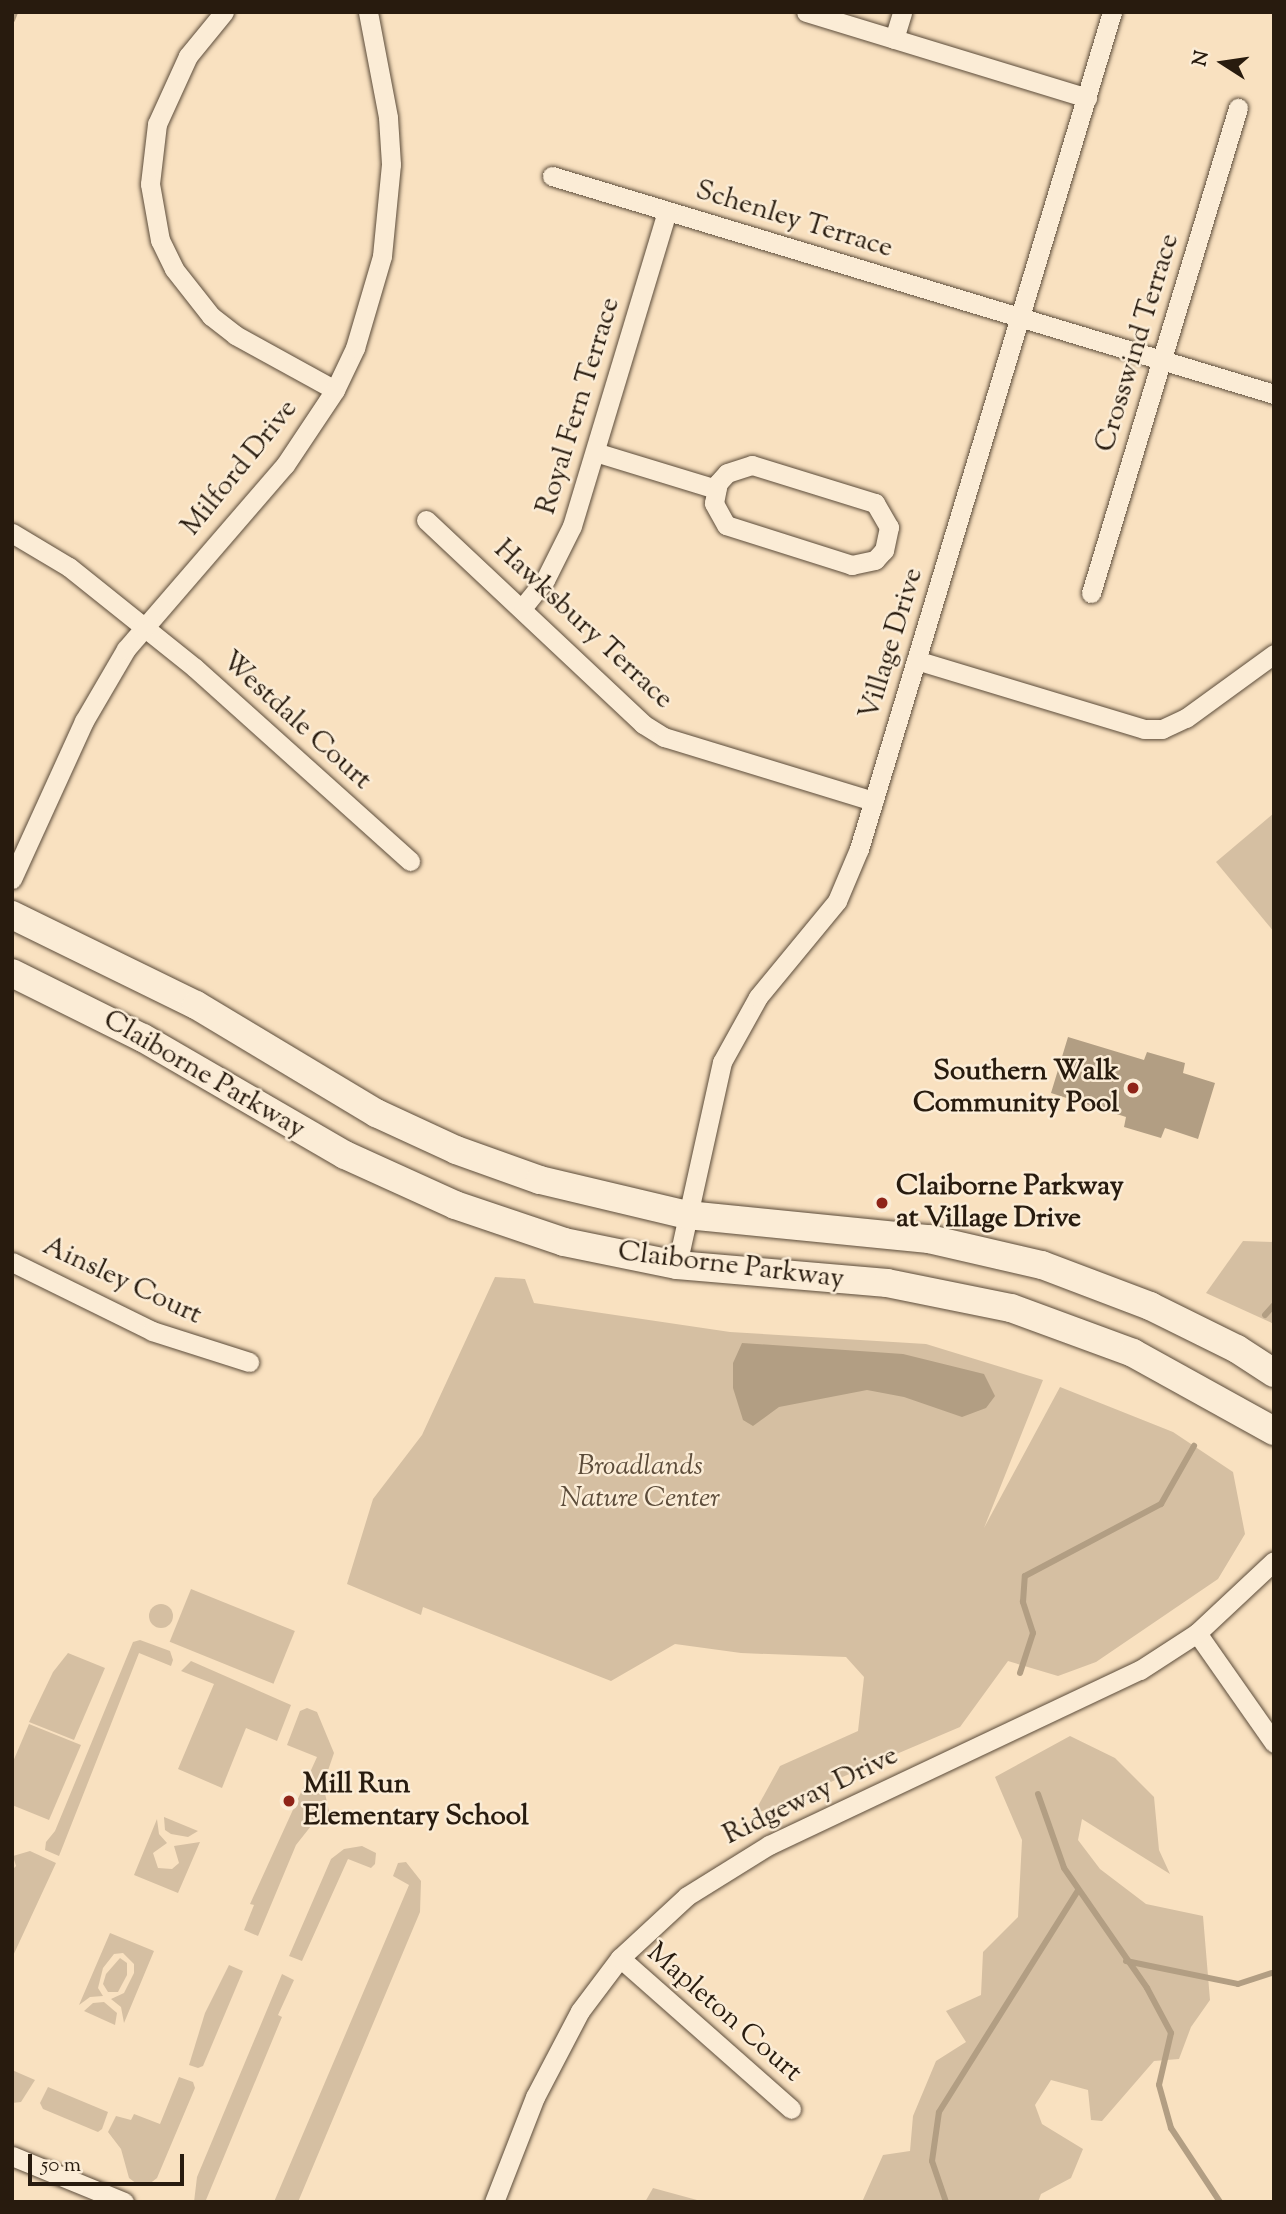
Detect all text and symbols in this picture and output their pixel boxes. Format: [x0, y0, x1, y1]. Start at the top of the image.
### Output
north arrow [1188, 28, 1258, 98]
text: N [1187, 48, 1217, 69]
street label: Schenley Terrace [691, 174, 897, 266]
street label: Crosswind Terrace [1089, 230, 1187, 456]
street label: Royal Fern Terrace [530, 293, 628, 519]
street label: Milford Drive [175, 393, 305, 543]
street label: Hawksbury Terrace [486, 533, 680, 717]
street label: Village Drive [853, 564, 931, 724]
street label: Westdale Court [214, 645, 378, 797]
street label: Claiborne Parkway [97, 1003, 311, 1147]
place label: Southern Walk Community Pool [913, 1055, 1119, 1121]
marker: Southern Walk Community Pool [1125, 1080, 1141, 1096]
place label: Claiborne Parkway at Village Drive [896, 1170, 1124, 1236]
marker: Claiborne Parkway at Village Drive [874, 1195, 890, 1211]
street label: Ainsley Court [37, 1230, 207, 1332]
street label: Claiborne Parkway [616, 1235, 846, 1297]
park label: Broadlands Nature Center [560, 1450, 720, 1516]
street label: Ridgeway Drive [718, 1739, 904, 1853]
place label: Mill Run Elementary School [303, 1768, 529, 1834]
marker: Mill Run Elementary School [281, 1793, 297, 1809]
street label: Mapleton Court [639, 1936, 809, 2090]
scale bar [32, 2140, 187, 2184]
text: 50 m [41, 2151, 81, 2181]

